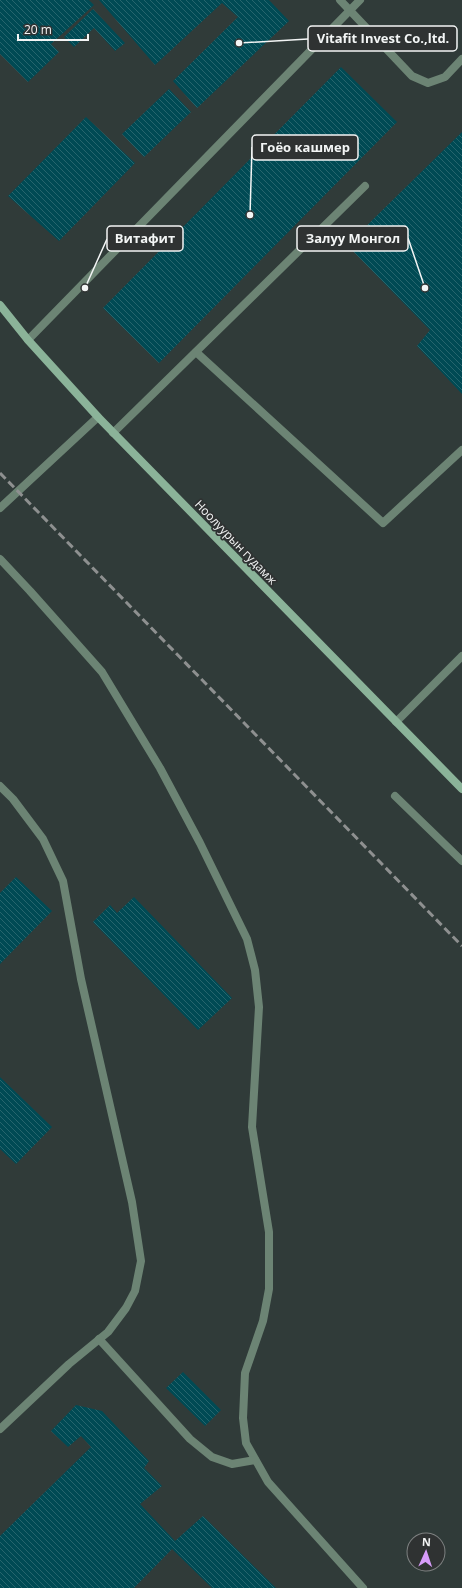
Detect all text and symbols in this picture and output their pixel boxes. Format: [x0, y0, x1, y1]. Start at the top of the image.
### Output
scale bar [18, 16, 88, 42]
text: 20 m [24, 21, 52, 38]
callout: Vitafit Invest Co.,ltd. [308, 26, 457, 51]
text: Vitafit Invest Co.,ltd. [317, 29, 449, 47]
callout: Гоёо кашмер [252, 135, 358, 160]
text: Гоёо кашмер [260, 138, 350, 156]
callout: Витафит [107, 226, 183, 251]
callout: Залуу Монгол [297, 226, 408, 251]
text: Витафит [115, 229, 175, 247]
text: Залуу Монгол [306, 229, 400, 247]
street label: Ноолуурын гудамж [191, 496, 281, 588]
north arrow [406, 1532, 446, 1572]
text: N [422, 1534, 431, 1549]

